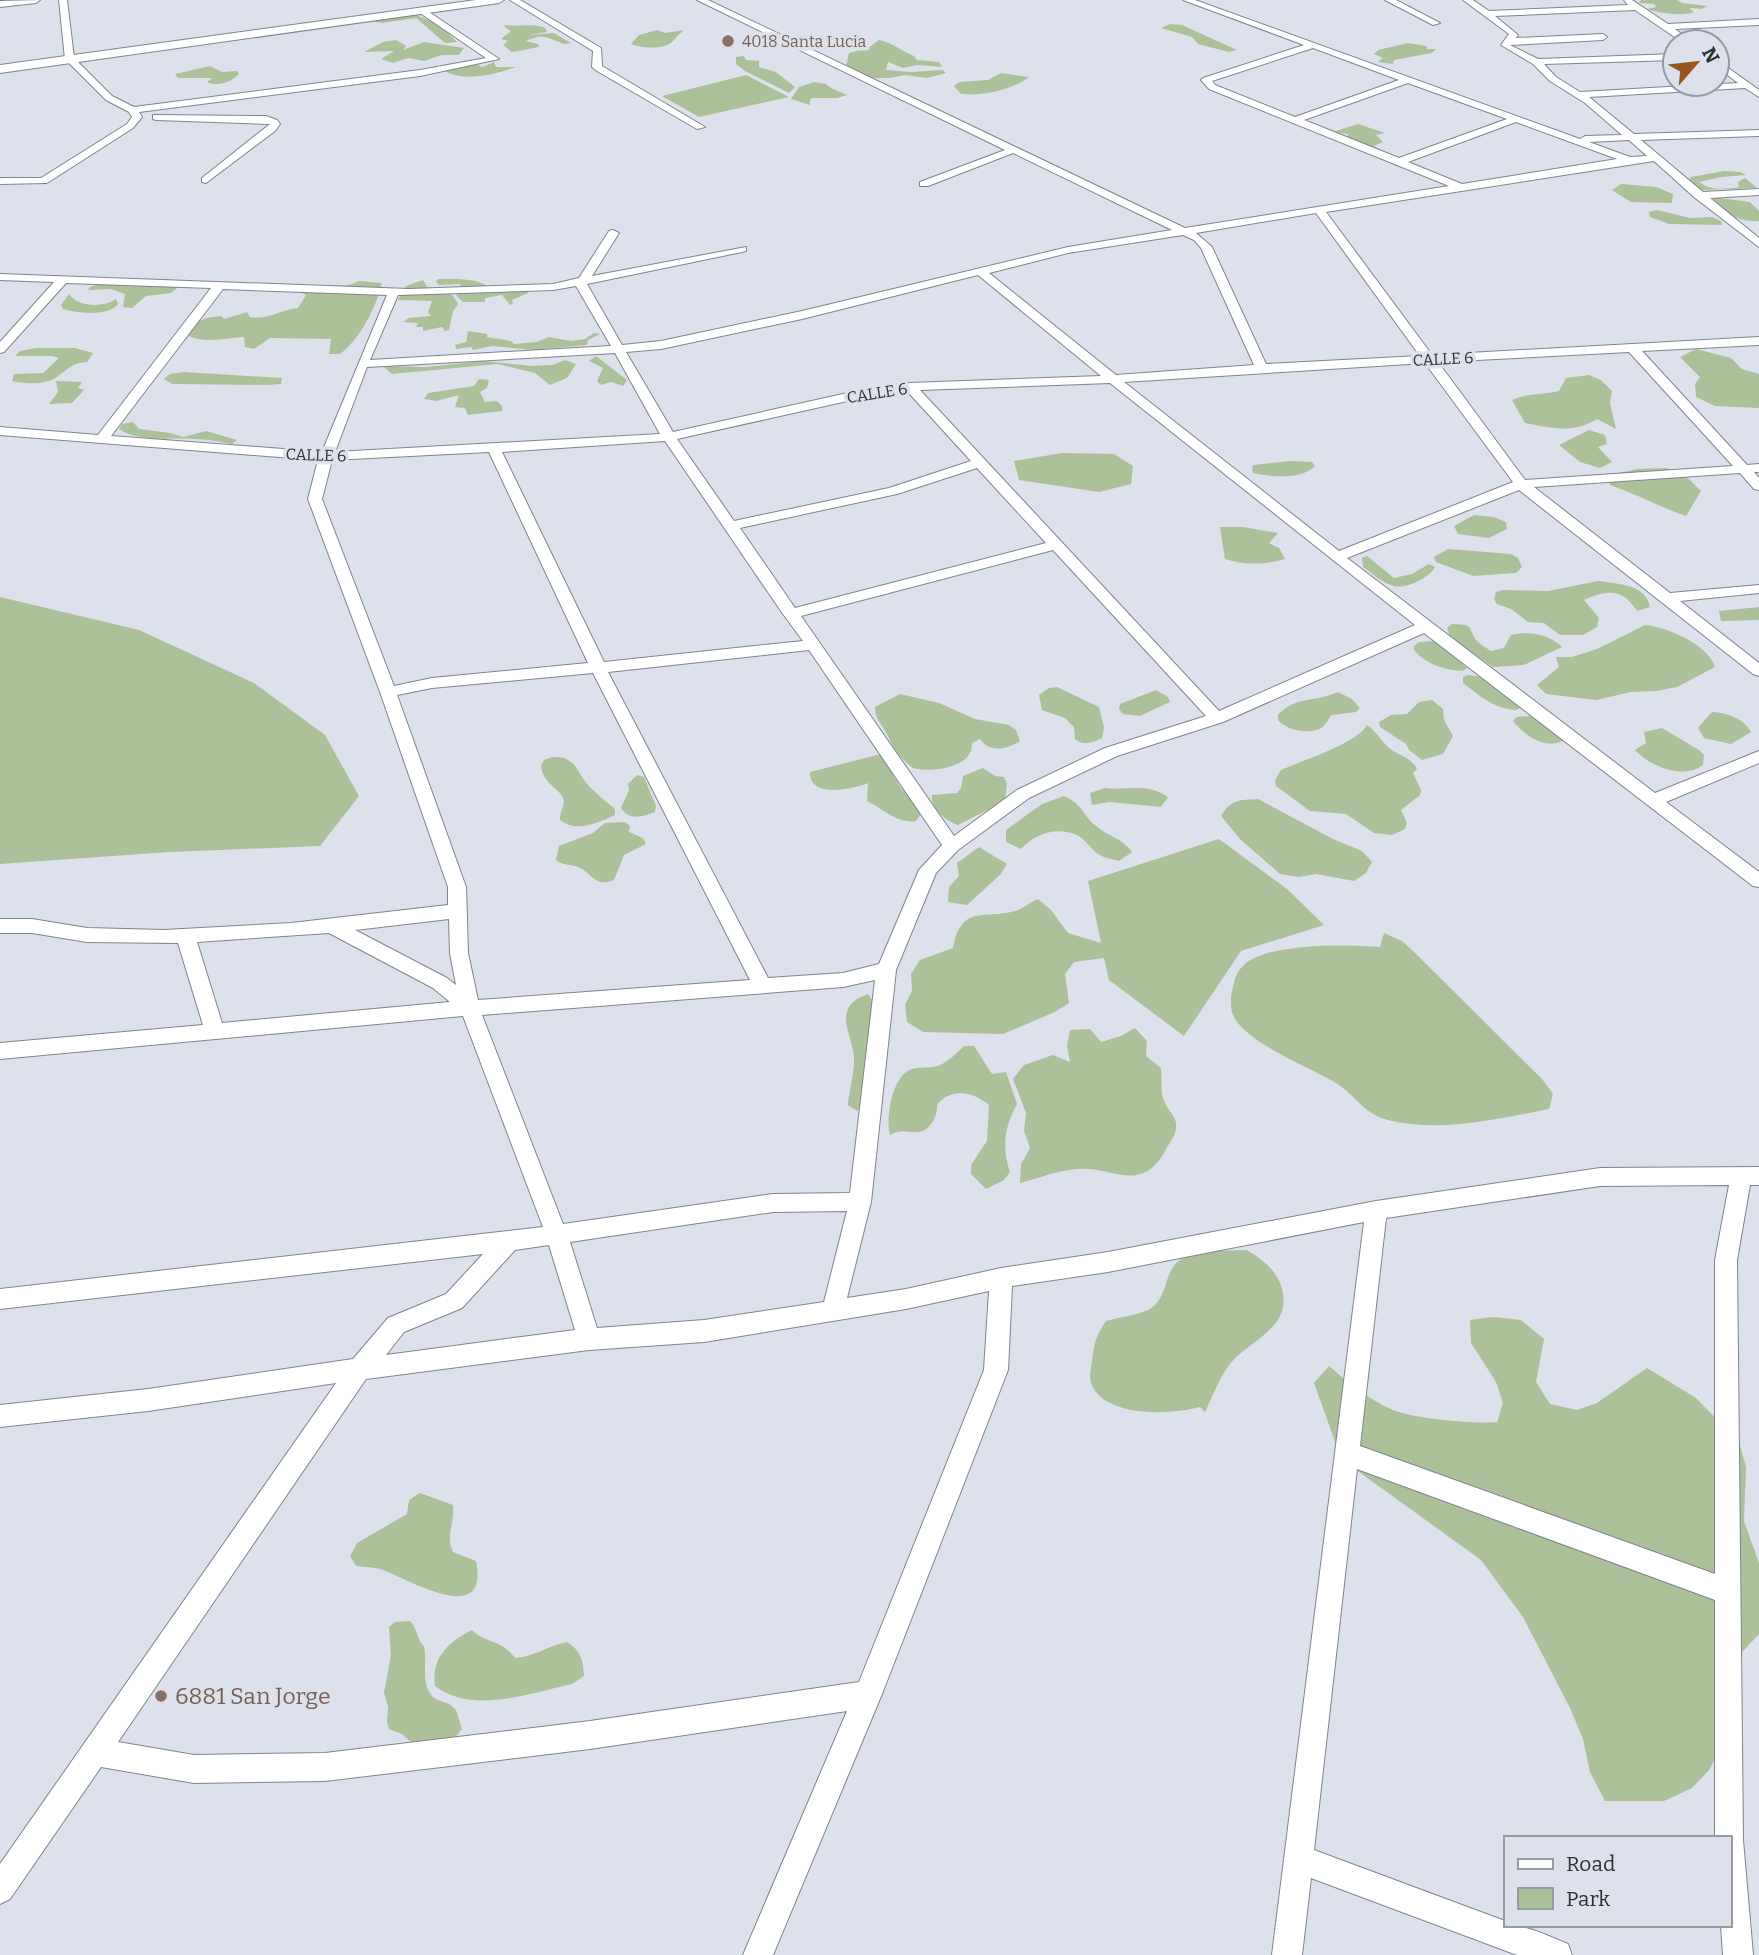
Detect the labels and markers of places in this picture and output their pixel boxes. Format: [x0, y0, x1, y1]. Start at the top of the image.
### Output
place label: 4018 Santa Lucia [742, 32, 867, 51]
marker: 4018 Santa Lucia [720, 33, 736, 49]
place label: 6881 San Jorge [175, 1682, 330, 1710]
marker: 6881 San Jorge [153, 1688, 169, 1704]

